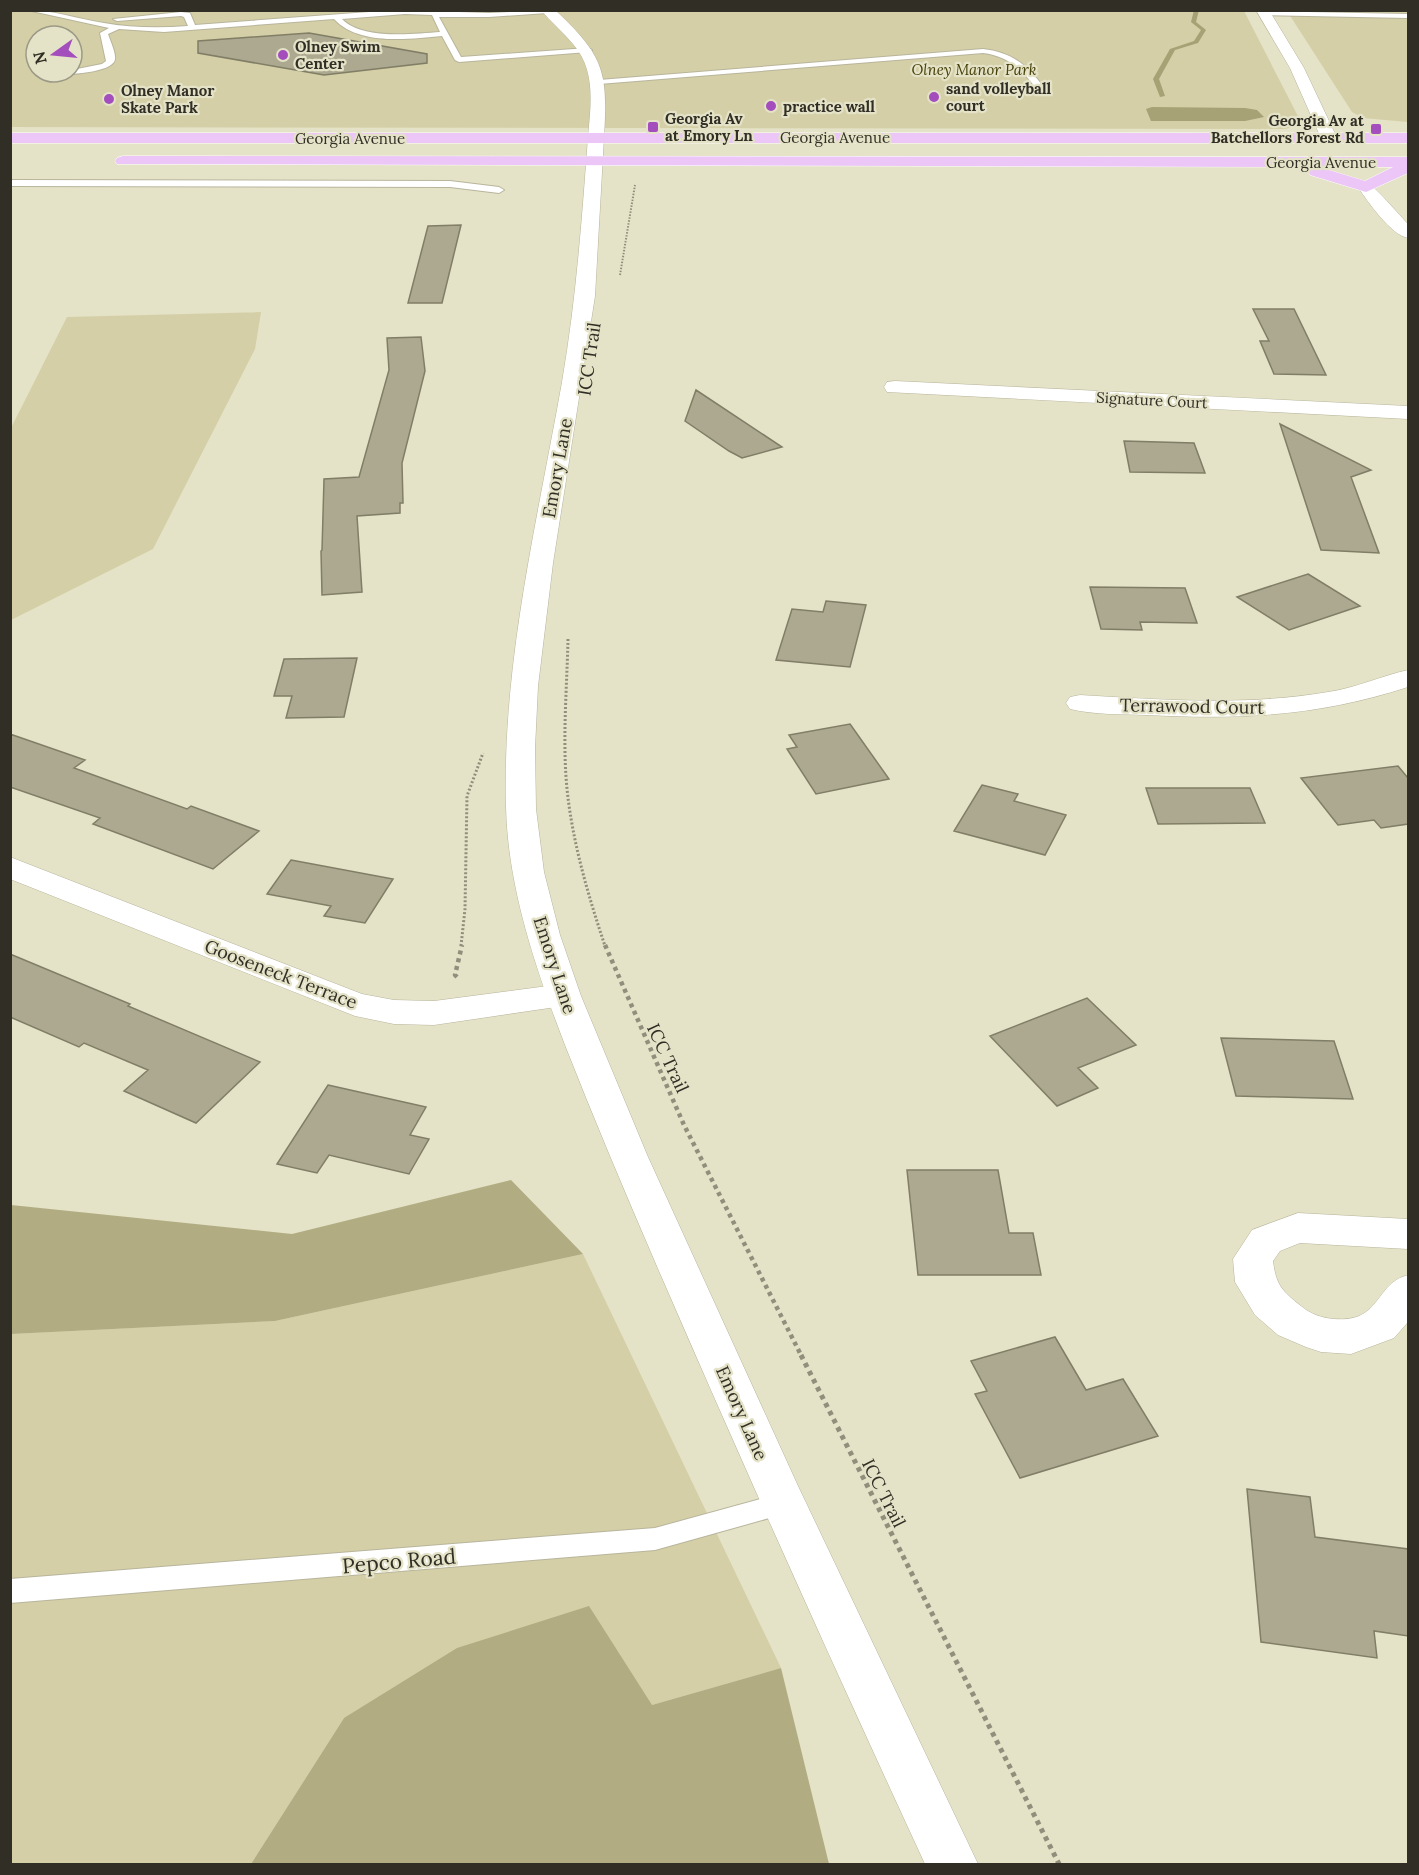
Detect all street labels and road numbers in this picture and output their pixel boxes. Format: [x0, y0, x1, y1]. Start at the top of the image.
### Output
street label: Georgia Avenue [780, 128, 890, 147]
street label: Georgia Avenue [295, 129, 405, 148]
street label: Georgia Avenue [1266, 153, 1376, 172]
street label: ICC Trail [572, 321, 606, 397]
street label: Signature Court [1096, 388, 1208, 412]
street label: Emory Lane [537, 416, 577, 520]
street label: Terrawood Court [1120, 693, 1264, 719]
street label: Emory Lane [528, 913, 582, 1017]
street label: Gooseneck Terrace [201, 934, 361, 1014]
street label: ICC Trail [642, 1020, 694, 1096]
street label: Emory Lane [711, 1362, 773, 1464]
street label: ICC Trail [857, 1455, 911, 1531]
street label: Pepco Road [341, 1543, 457, 1579]

